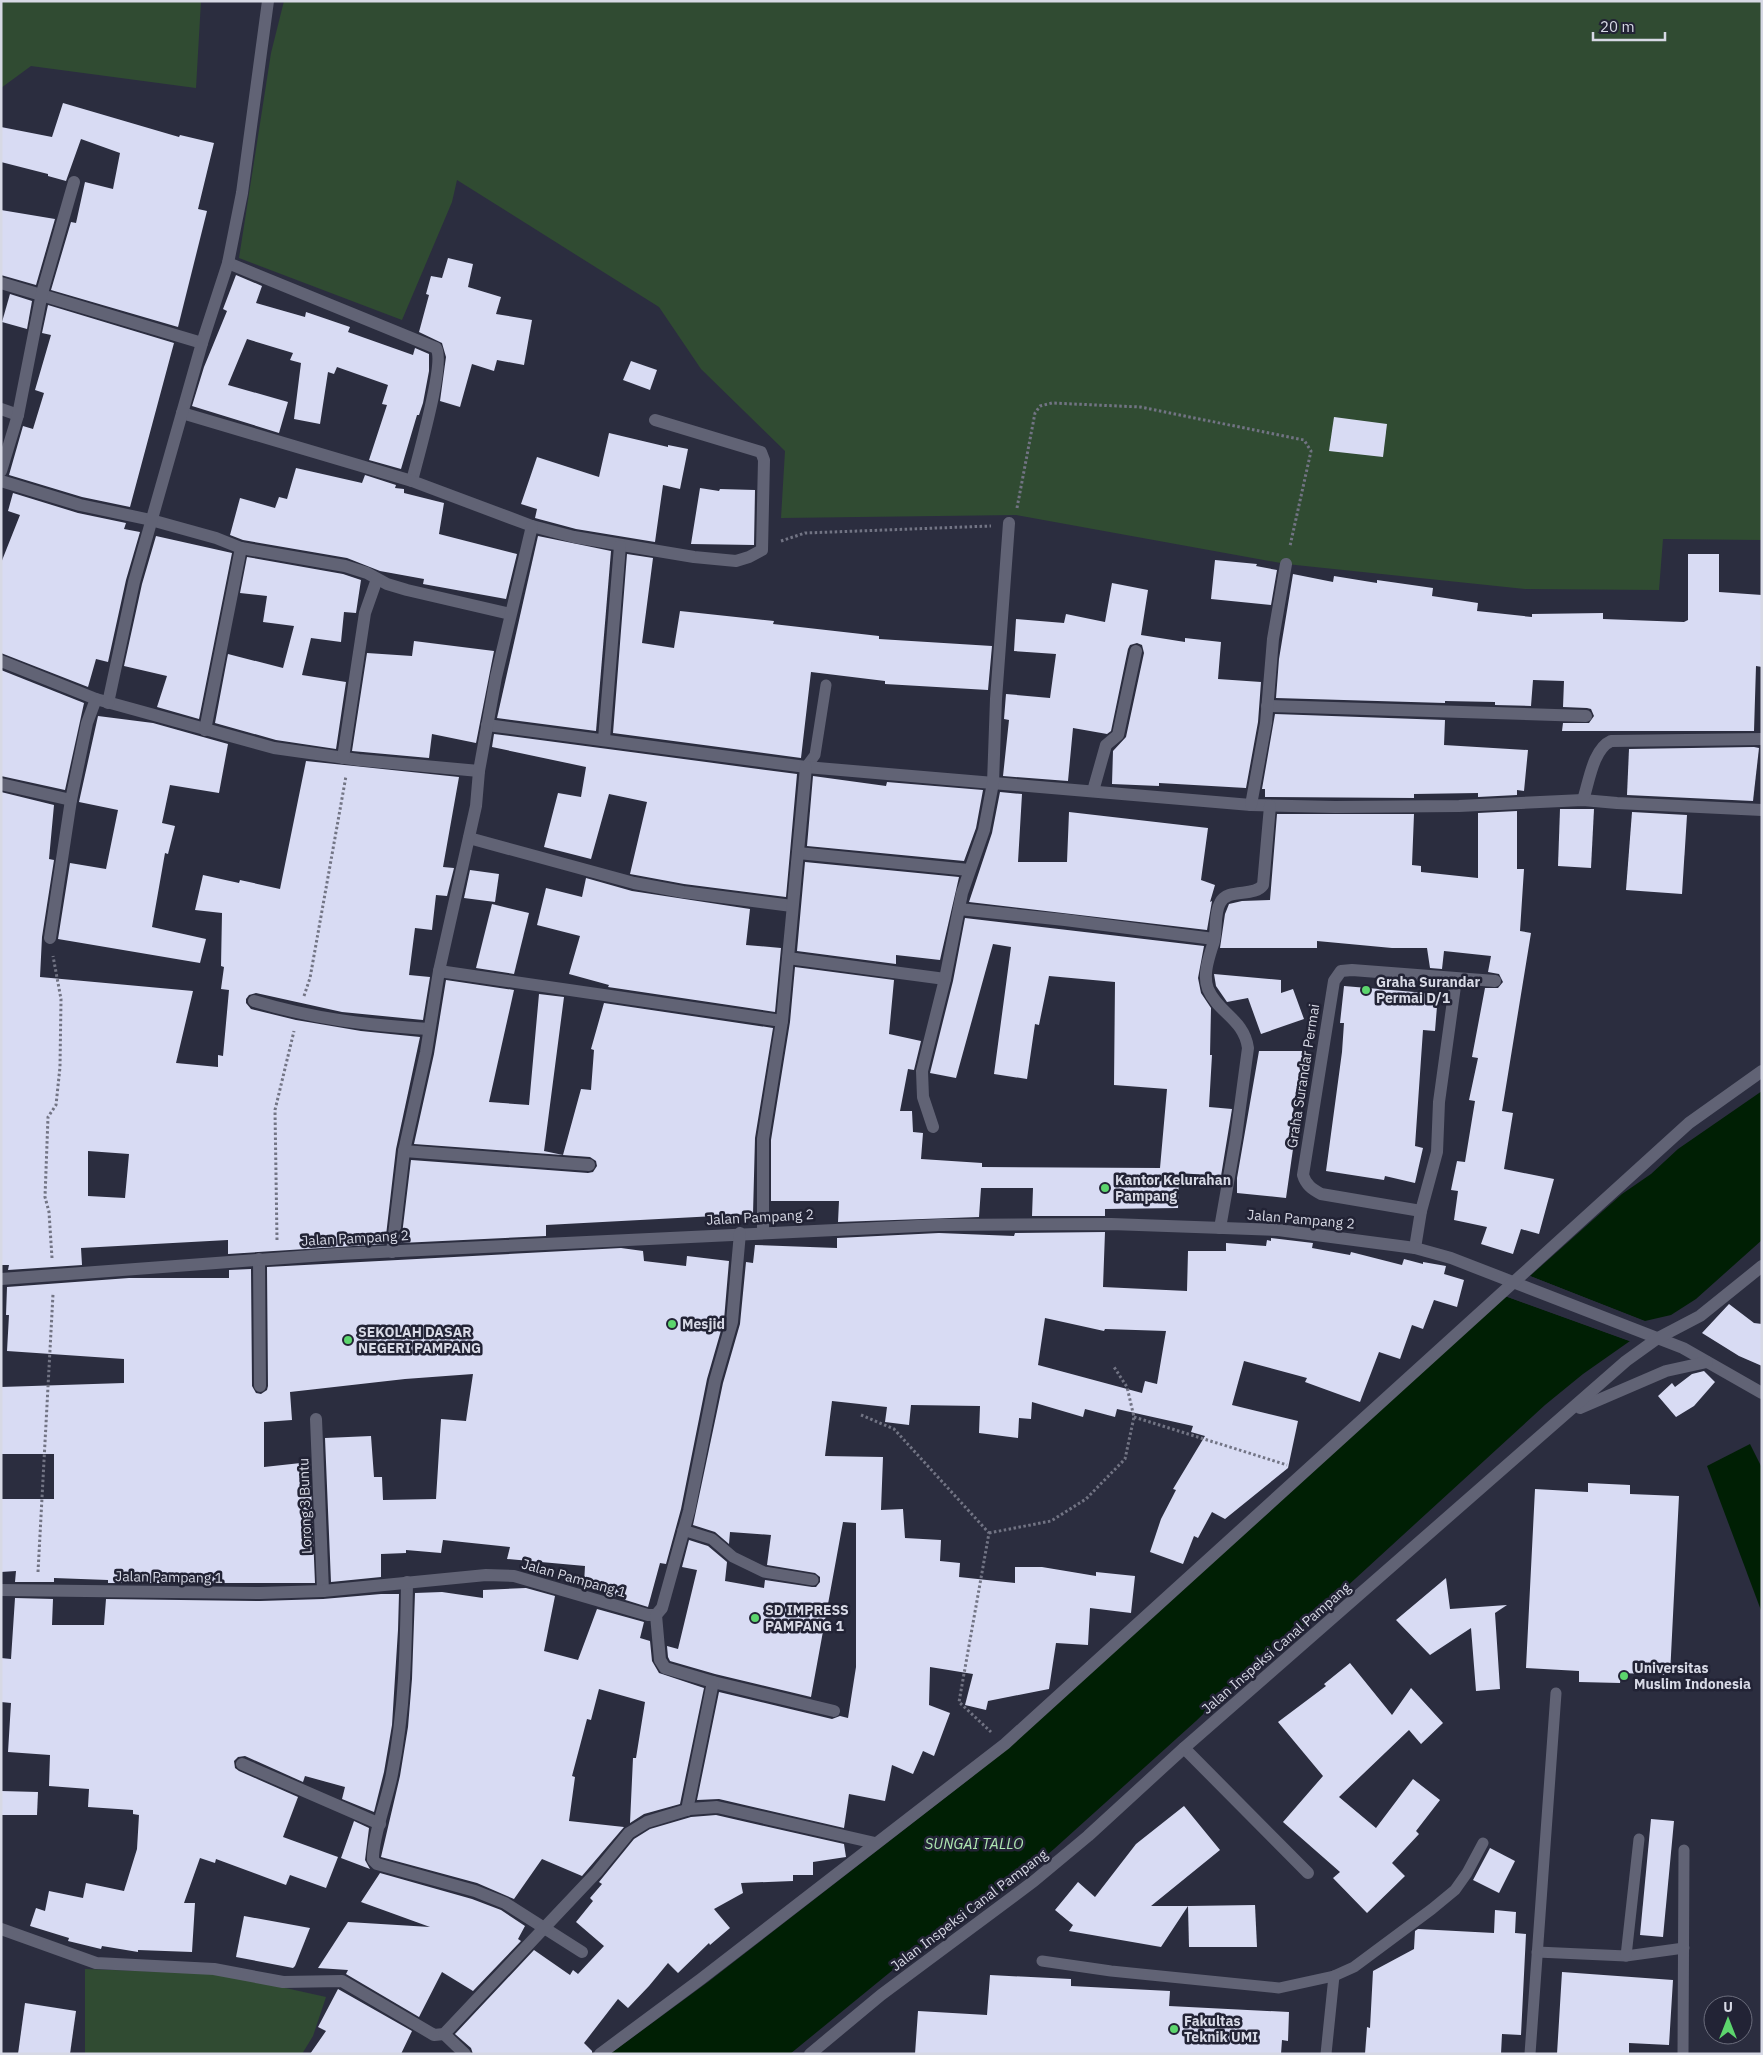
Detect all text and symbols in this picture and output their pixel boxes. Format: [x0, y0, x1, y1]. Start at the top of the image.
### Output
scale bar [1593, 10, 1666, 42]
text: 20 m [1600, 17, 1635, 36]
place label: Graha Surandar Permai D/1 [1376, 973, 1480, 1007]
marker: Graha Surandar Permai D/1 [1360, 984, 1372, 996]
street label: Graha Surandar Permai [1283, 1003, 1323, 1149]
place label: Kantor Kelurahan Pampang [1115, 1171, 1231, 1205]
marker: Kantor Kelurahan Pampang [1099, 1182, 1111, 1194]
street label: Jalan Pampang 2 [706, 1205, 814, 1229]
street label: Jalan Pampang 2 [1246, 1205, 1356, 1233]
street label: Jalan Pampang 2 [301, 1226, 409, 1250]
place label: Mesjid [682, 1315, 725, 1333]
marker: Mesjid [666, 1318, 678, 1330]
place label: SEKOLAH DASAR NEGERI PAMPANG [358, 1323, 481, 1357]
marker: SEKOLAH DASAR NEGERI PAMPANG [342, 1334, 354, 1346]
street label: Lorong 3 Buntu [294, 1458, 316, 1554]
street label: Jalan Pampang 1 [520, 1554, 628, 1602]
street label: Jalan Pampang 1 [115, 1567, 223, 1587]
street label: Jalan Inspeksi Canal Pampang [1198, 1578, 1355, 1718]
place label: SD IMPRESS PAMPANG 1 [765, 1601, 849, 1635]
marker: SD IMPRESS PAMPANG 1 [749, 1612, 761, 1624]
place label: Universitas Muslim Indonesia [1634, 1659, 1751, 1693]
marker: Universitas Muslim Indonesia [1618, 1670, 1630, 1682]
water label: SUNGAI TALLO [925, 1834, 1023, 1853]
street label: Jalan Inspeksi Canal Pampang [887, 1845, 1052, 1975]
north arrow [1703, 1995, 1753, 2045]
text: U [1723, 1998, 1733, 2016]
place label: Fakultas Teknik UMI [1184, 2012, 1258, 2046]
marker: Fakultas Teknik UMI [1168, 2023, 1180, 2035]

